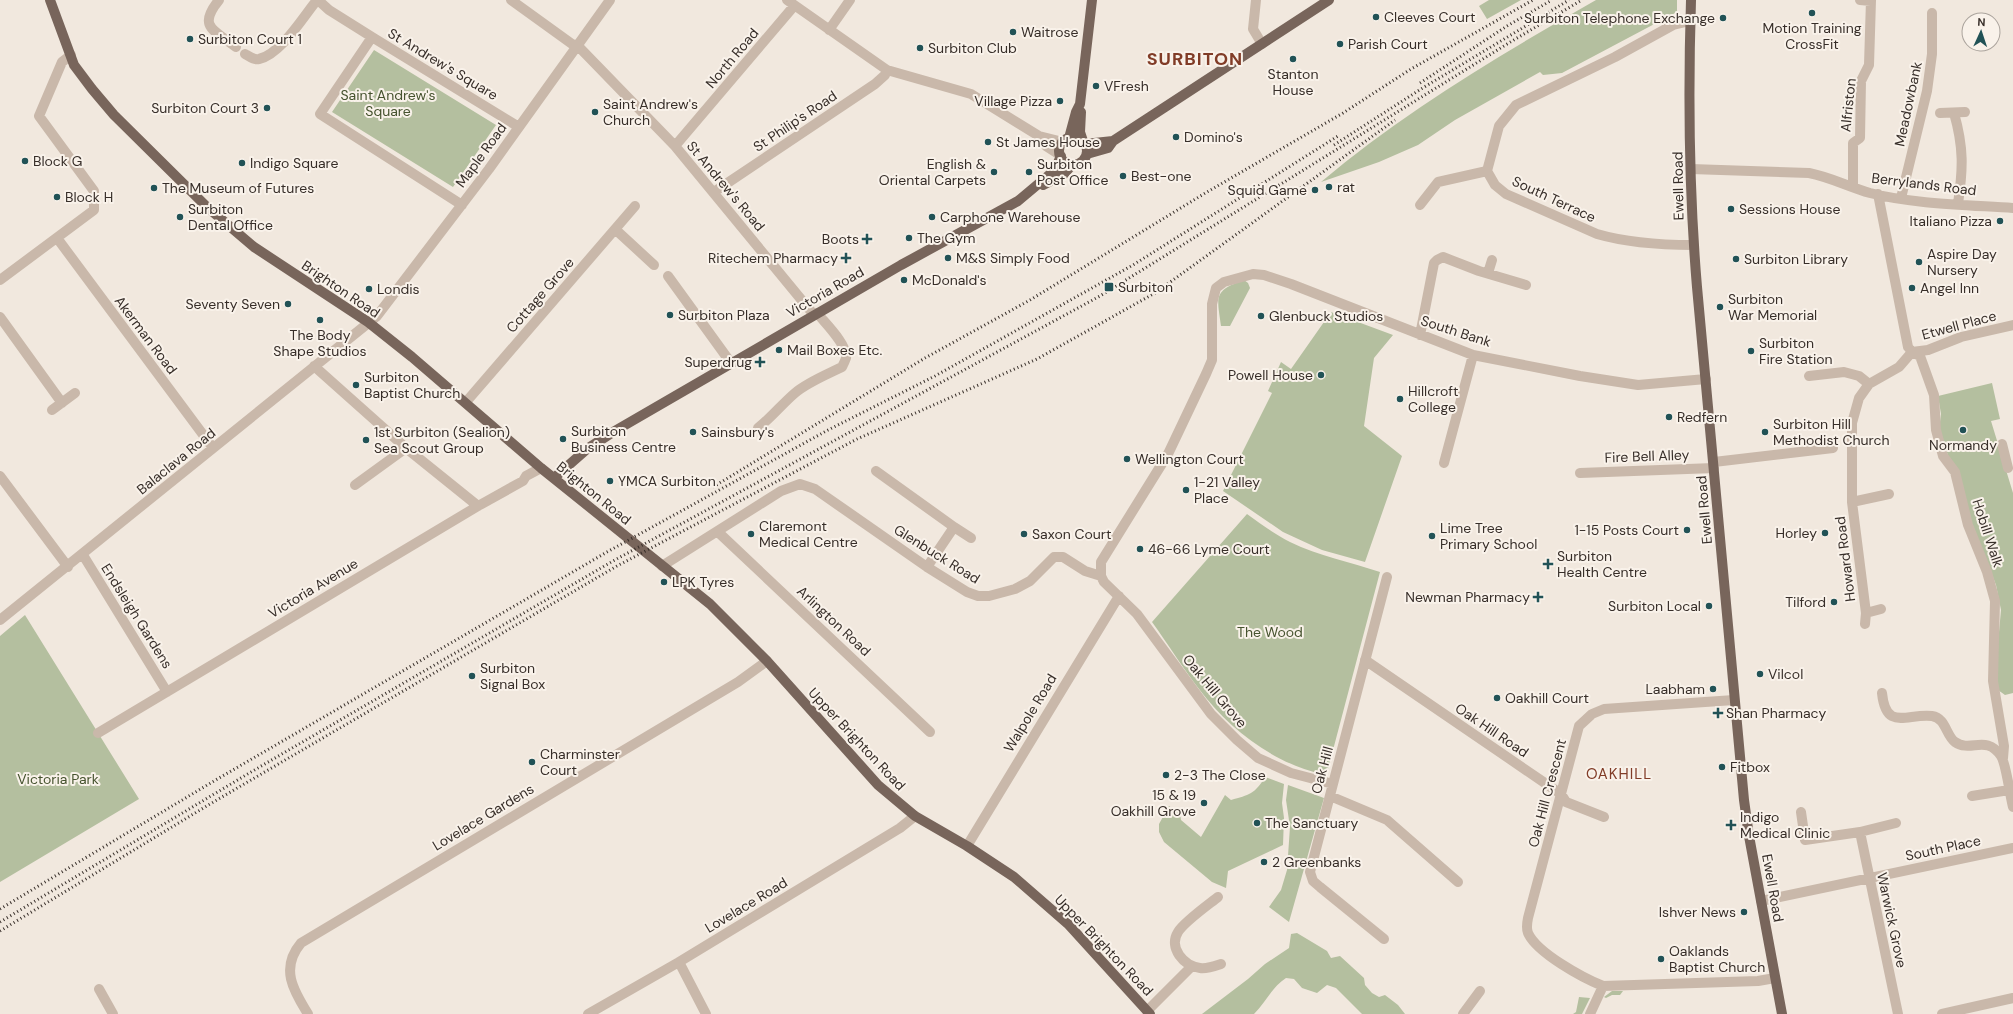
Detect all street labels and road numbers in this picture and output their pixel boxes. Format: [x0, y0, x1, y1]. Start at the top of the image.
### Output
street label: St Andrew's Square [385, 24, 501, 104]
street label: North Road [702, 24, 762, 92]
street label: Meadowbank [1890, 60, 1926, 148]
street label: Alfriston [1836, 77, 1860, 133]
street label: St Philip's Road [750, 86, 840, 156]
street label: Maple Road [452, 119, 510, 191]
street label: St Andrew's Road [683, 137, 769, 235]
street label: Ewell Road [1668, 151, 1688, 221]
street label: Berrylands Road [1871, 169, 1977, 199]
street label: South Terrace [1509, 172, 1599, 226]
street label: Cottage Grove [502, 253, 578, 336]
street label: Brighton Road [298, 256, 384, 322]
street label: Victoria Road [783, 263, 867, 321]
street label: Akerman Road [111, 292, 181, 378]
street label: Etwell Place [1920, 306, 1998, 344]
street label: South Bank [1419, 311, 1493, 351]
street label: Balaclava Road [133, 424, 219, 498]
street label: Fire Bell Alley [1604, 446, 1690, 466]
street label: Brighton Road [553, 457, 635, 529]
street label: Ewell Road [1692, 475, 1716, 545]
street label: Hobill Walk [1969, 497, 2007, 569]
street label: Howard Road [1831, 515, 1859, 603]
street label: Glenbuck Road [891, 520, 983, 588]
street label: Victoria Avenue [265, 554, 361, 622]
street label: Endsleigh Gardens [97, 560, 177, 672]
street label: Arlington Road [793, 582, 875, 660]
street label: Oak Hill Grove [1179, 651, 1251, 732]
street label: Walpole Road [1000, 671, 1060, 755]
street label: Upper Brighton Road [805, 684, 909, 794]
street label: Oak Hill Road [1452, 699, 1532, 761]
street label: Oak Hill Crescent [1524, 737, 1570, 849]
street label: Oak Hill [1307, 744, 1337, 796]
street label: Lovelace Gardens [429, 780, 537, 854]
street label: South Place [1904, 831, 1982, 865]
street label: Ewell Road [1758, 853, 1788, 923]
street label: Warwick Grove [1873, 871, 1911, 969]
street label: Lovelace Road [701, 873, 791, 937]
street label: Upper Brighton Road [1051, 890, 1157, 1000]

